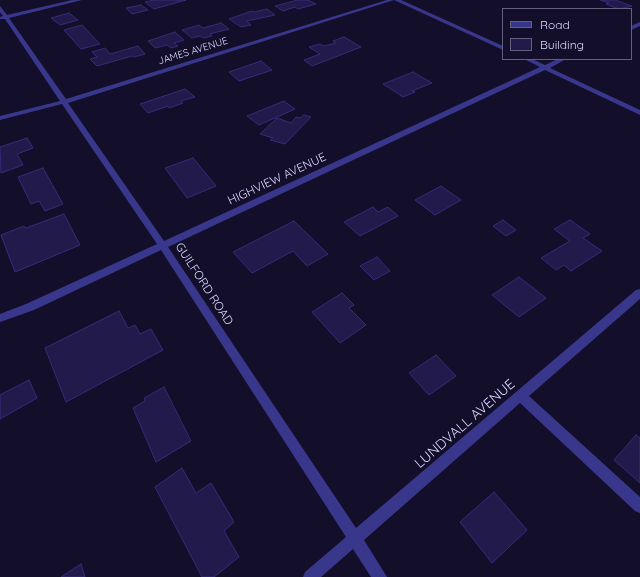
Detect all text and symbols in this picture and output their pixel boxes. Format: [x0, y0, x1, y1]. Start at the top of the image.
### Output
legend [502, 8, 632, 60]
text: Road [540, 17, 570, 32]
street label: JAMES AVENUE [157, 35, 229, 67]
text: Building [540, 37, 584, 52]
street label: HIGHVIEW AVENUE [226, 150, 328, 208]
street label: GUILFORD ROAD [172, 240, 236, 328]
street label: LUNDVALL AVENUE [412, 376, 518, 472]

